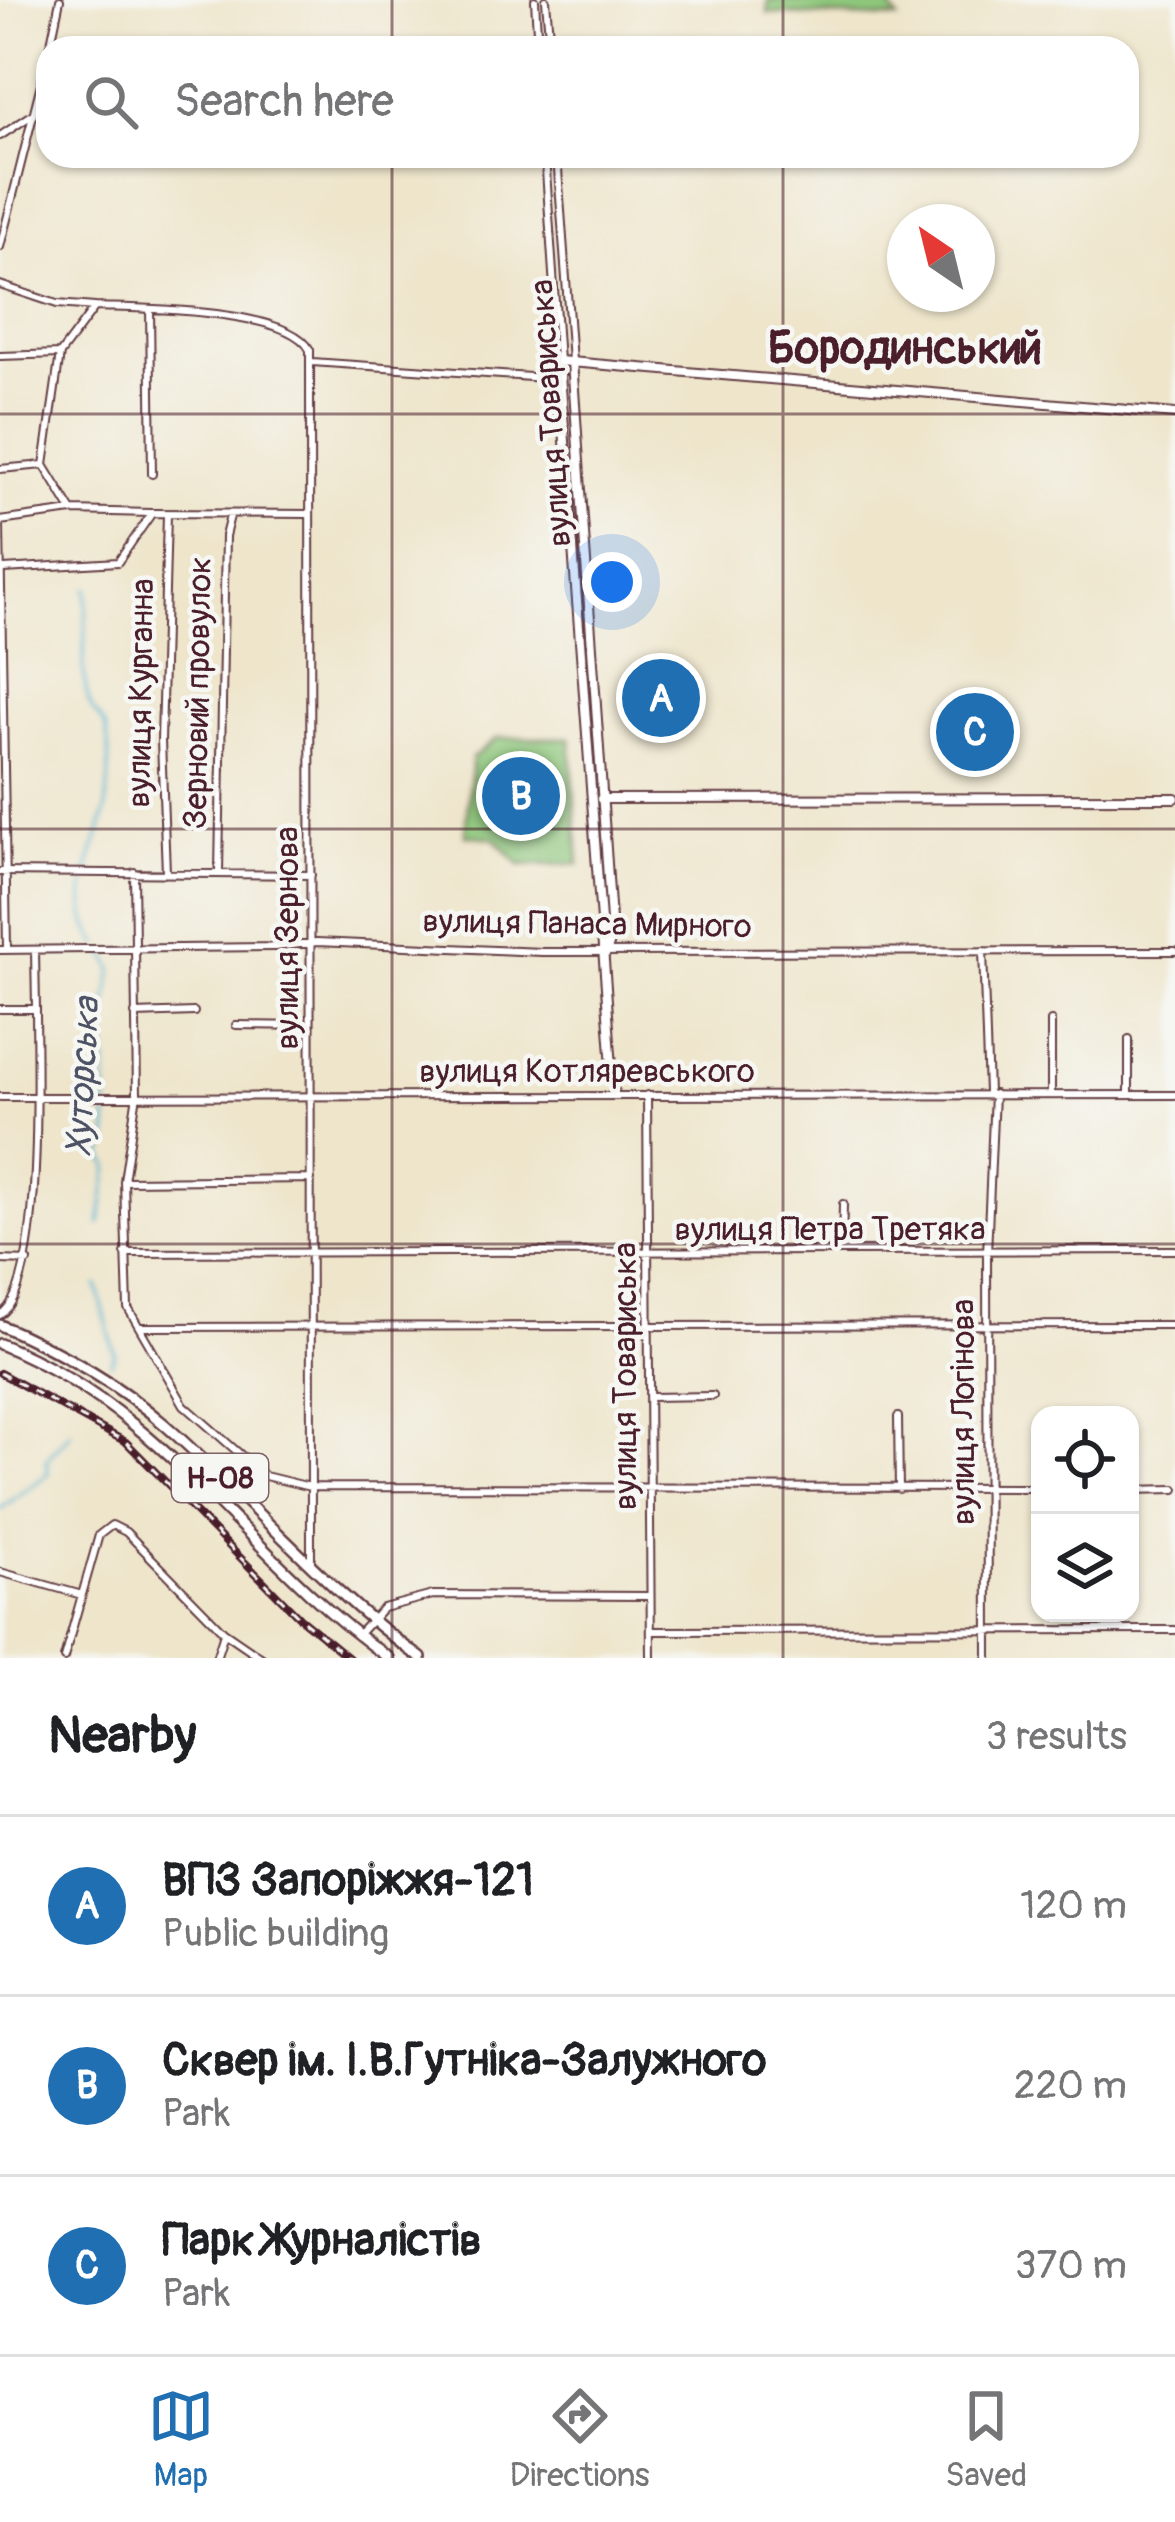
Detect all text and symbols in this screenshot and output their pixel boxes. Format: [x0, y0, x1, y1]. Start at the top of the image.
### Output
search box [36, 36, 1139, 168]
icon: search [78, 69, 144, 135]
text: Search here [174, 74, 394, 130]
north arrow [887, 204, 995, 312]
street label: вулиця Товариська [521, 278, 581, 548]
district label: Бородинський [768, 321, 1042, 377]
your location [582, 552, 642, 612]
street label: Зерновий провулок [175, 557, 221, 829]
street label: вулиця Курганна [119, 578, 163, 808]
pin: A [622, 653, 700, 743]
pin: C [936, 687, 1014, 777]
pin: B [482, 751, 560, 841]
street label: вулиця Зернова [267, 826, 308, 1050]
street label: вулиця Панаса Мирного [422, 901, 752, 947]
water label: Хуторська [56, 994, 110, 1158]
street label: вулиця Котляревського [419, 1051, 755, 1092]
street label: вулиця Петра Третяка [675, 1209, 986, 1250]
street label: вулиця Товариська [605, 1242, 646, 1510]
street label: вулиця Логінова [943, 1299, 984, 1525]
map controls [1031, 1406, 1139, 1622]
button: locate [1031, 1406, 1139, 1514]
road number: Н-08 [172, 1454, 268, 1502]
button: layers [1031, 1514, 1139, 1622]
text: Nearby [48, 1704, 196, 1768]
text: 3 results [986, 1712, 1127, 1761]
text: ВПЗ Запоріжжя-121 [162, 1853, 534, 1909]
text: A [74, 1881, 100, 1930]
text: 120 m [1020, 1881, 1127, 1930]
text: Public building [162, 1909, 389, 1958]
text: Сквер ім. І.В.Гутніка-Залужного [162, 2033, 766, 2089]
text: B [76, 2061, 98, 2110]
text: 220 m [1014, 2061, 1127, 2110]
text: Park [162, 2089, 230, 2138]
text: Парк Журналістів [162, 2213, 481, 2269]
text: C [75, 2241, 99, 2290]
text: 370 m [1015, 2241, 1127, 2290]
text: Park [162, 2269, 230, 2318]
tab: Map [148, 2383, 214, 2496]
tab: Directions [510, 2383, 650, 2496]
tab: Saved [945, 2383, 1027, 2496]

